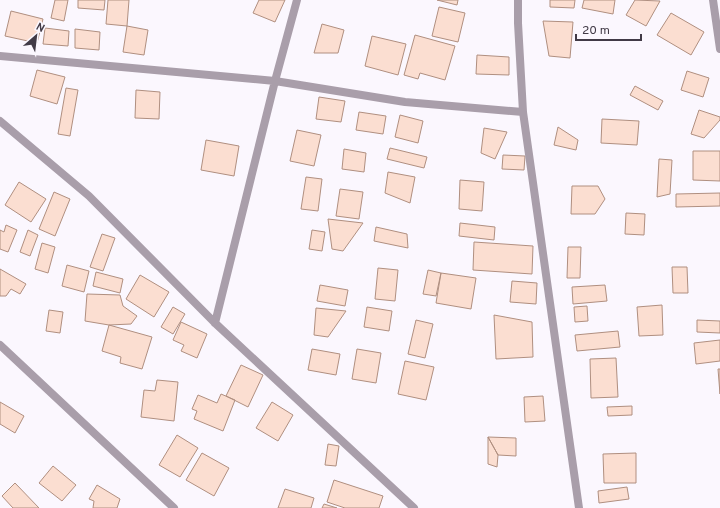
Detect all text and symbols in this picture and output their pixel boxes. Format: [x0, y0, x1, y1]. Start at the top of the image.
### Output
north arrow [16, 16, 56, 56]
scale bar [576, 16, 641, 42]
text: N [33, 20, 47, 36]
text: 20 m [582, 23, 610, 39]

